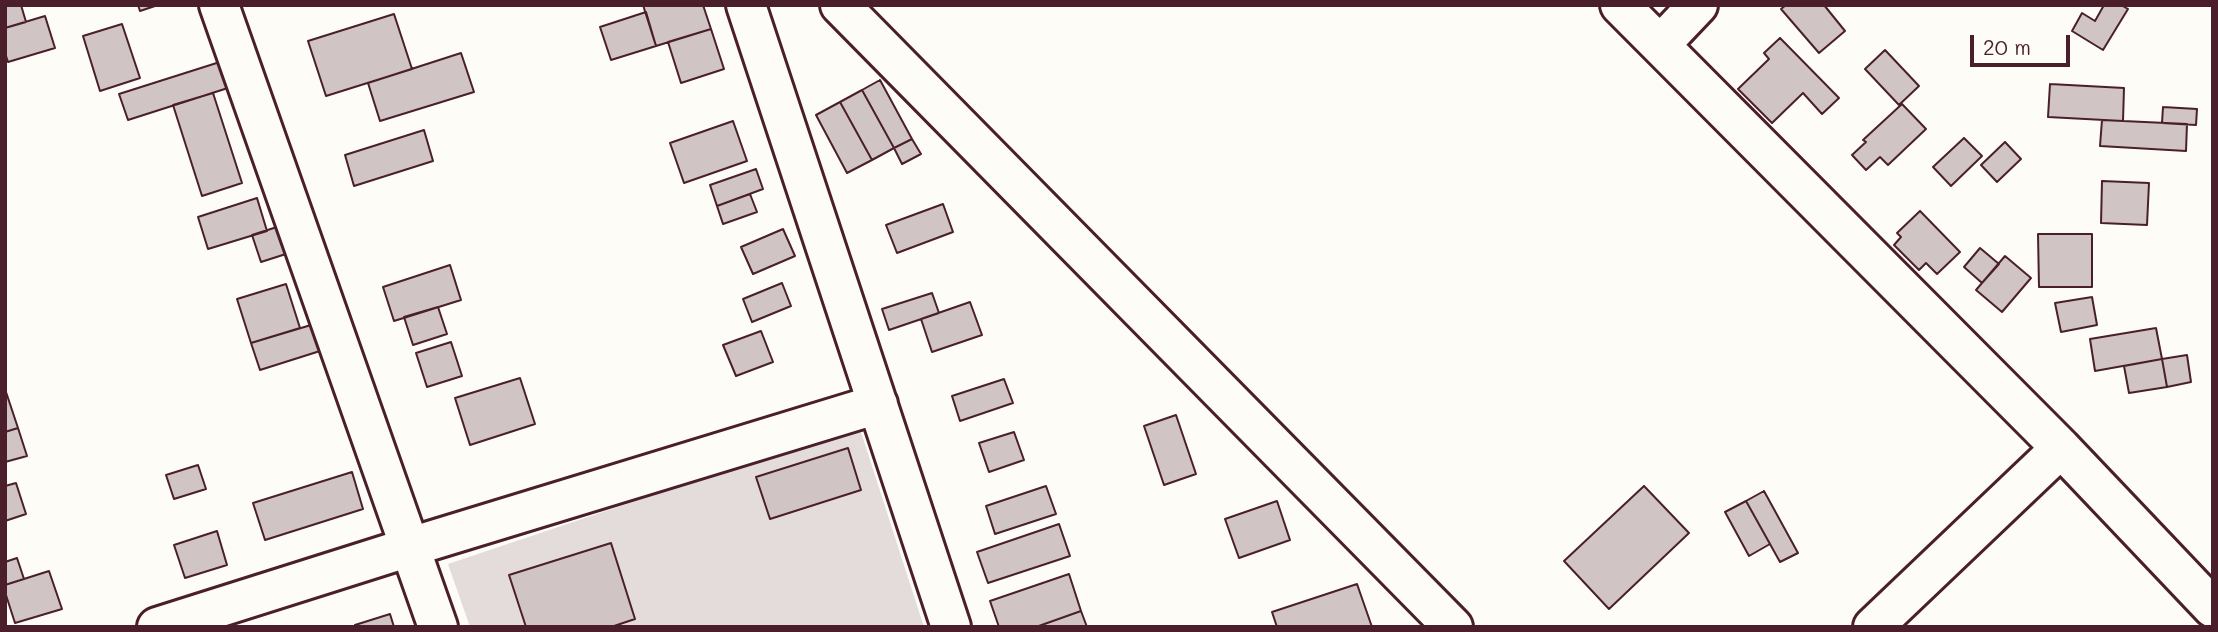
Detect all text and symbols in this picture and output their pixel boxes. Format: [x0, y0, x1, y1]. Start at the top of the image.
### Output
scale bar [1973, 21, 2073, 65]
text: 20 m [1983, 33, 2031, 60]

